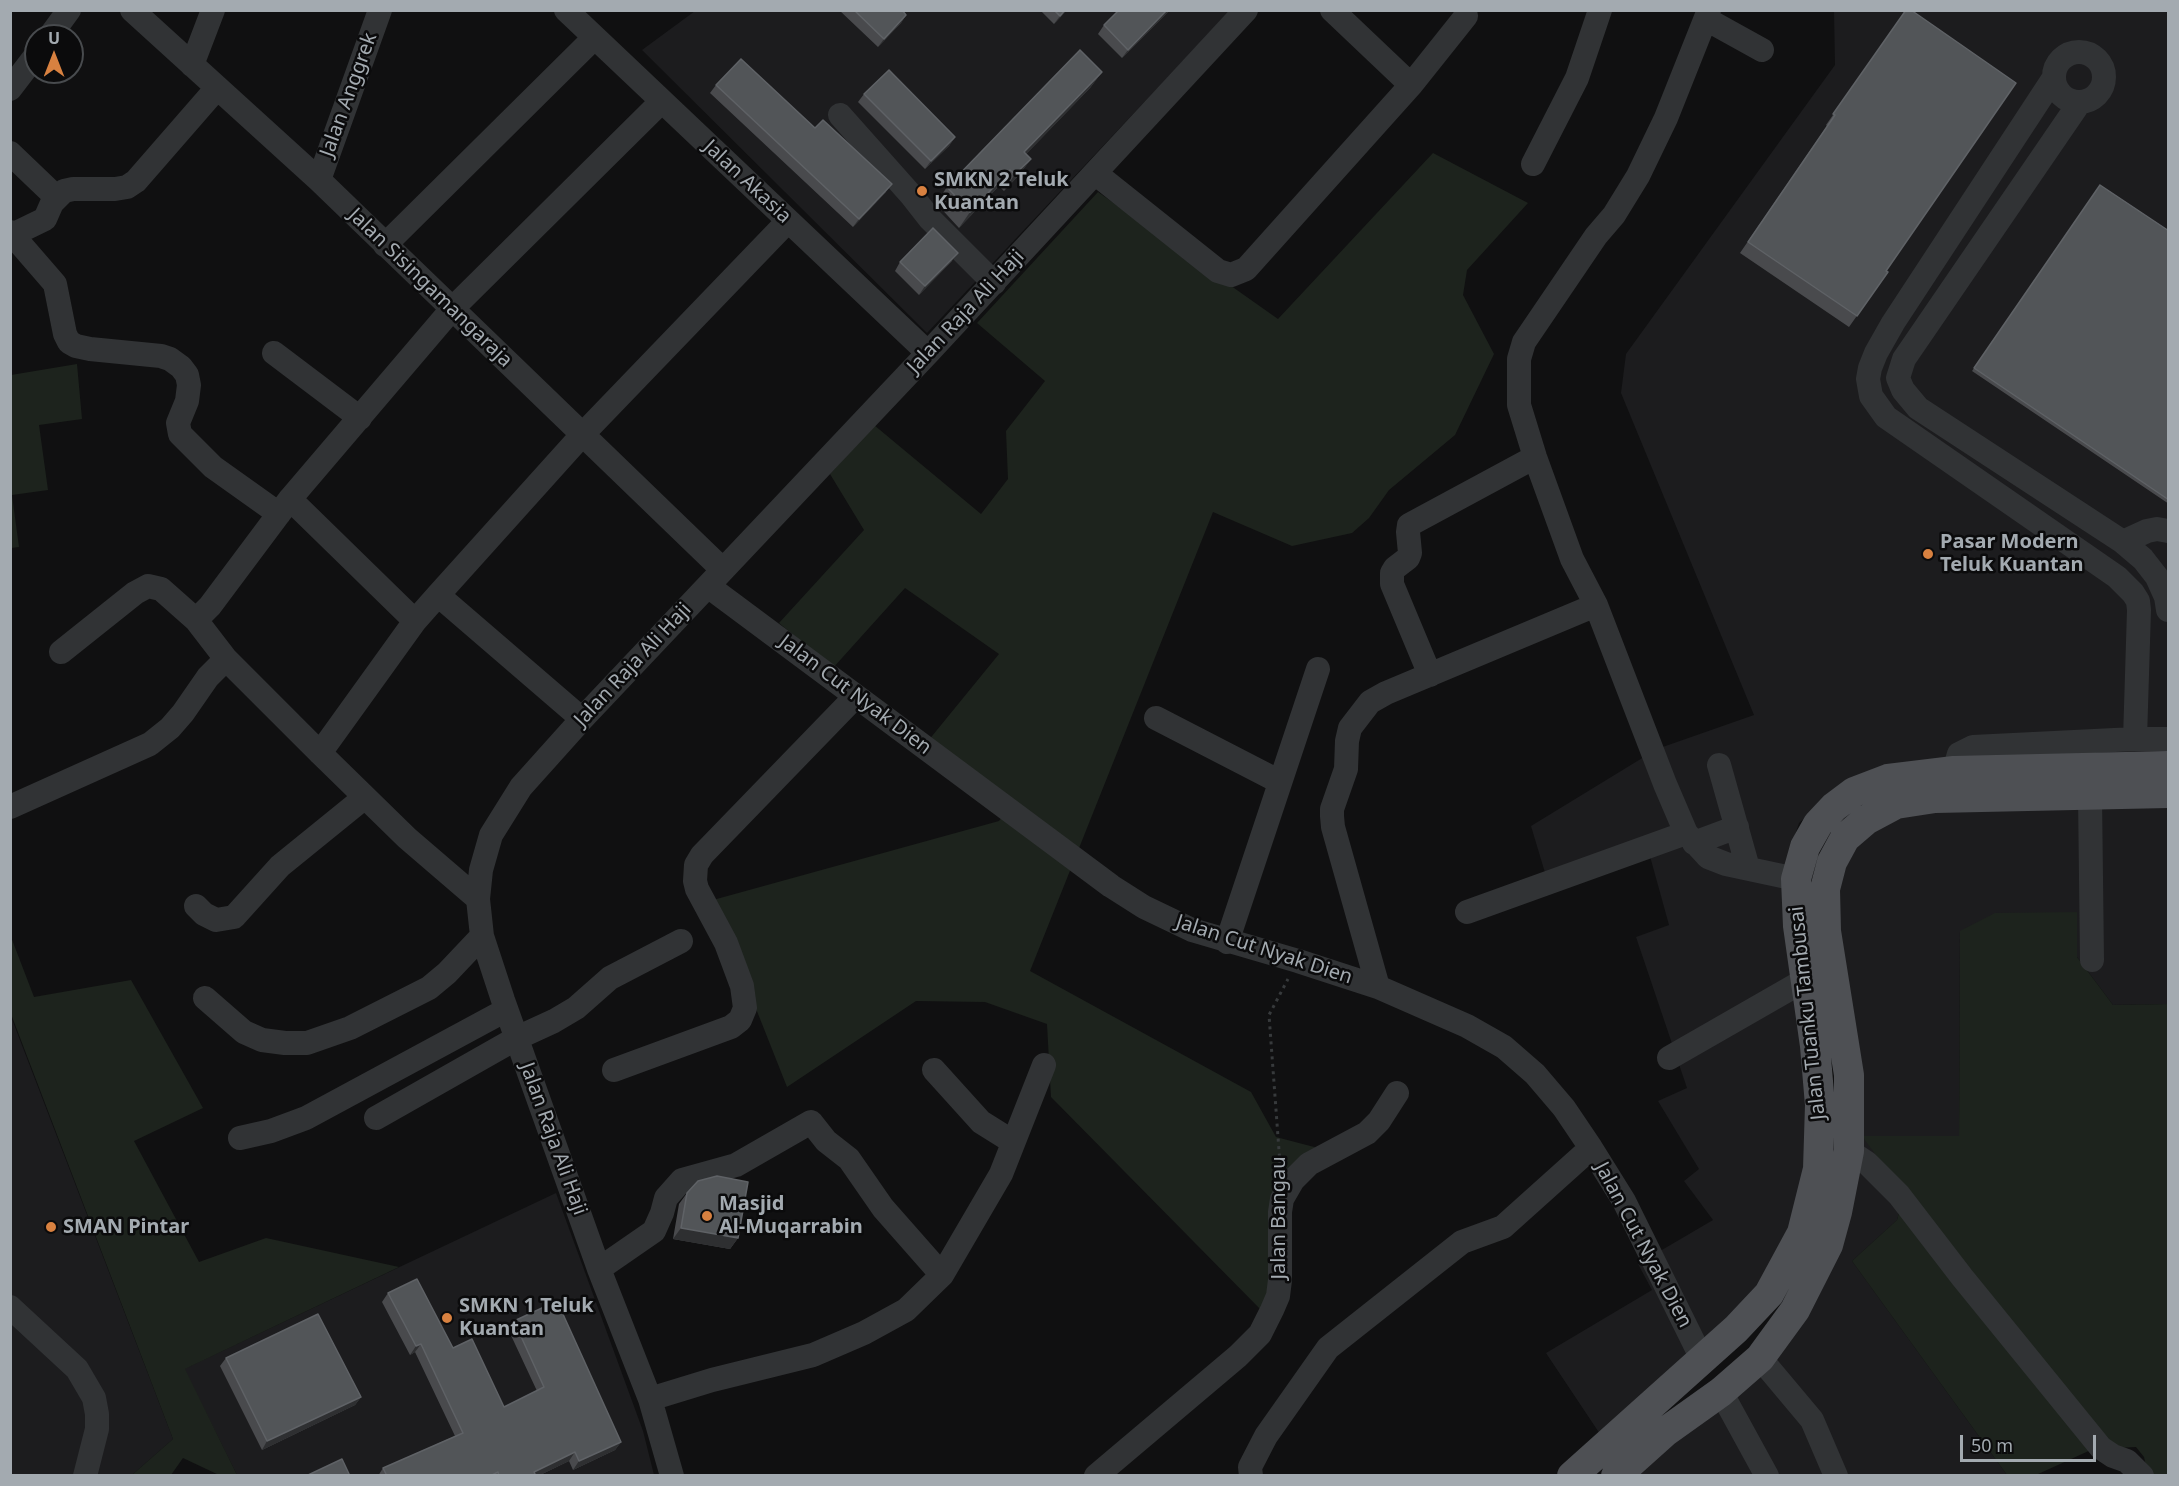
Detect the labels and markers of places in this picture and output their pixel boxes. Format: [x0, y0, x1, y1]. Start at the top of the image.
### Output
place label: SMKN 2 Teluk Kuantan [934, 168, 1069, 215]
marker: SMKN 2 Teluk Kuantan [915, 184, 929, 198]
place label: Pasar Modern Teluk Kuantan [1940, 530, 2084, 577]
marker: Pasar Modern Teluk Kuantan [1921, 547, 1935, 561]
place label: Masjid Al-Muqarrabin [719, 1192, 863, 1239]
marker: Masjid Al-Muqarrabin [700, 1209, 714, 1223]
place label: SMAN Pintar [63, 1215, 189, 1239]
marker: SMAN Pintar [44, 1220, 58, 1234]
place label: SMKN 1 Teluk Kuantan [459, 1294, 594, 1341]
marker: SMKN 1 Teluk Kuantan [440, 1311, 454, 1325]

